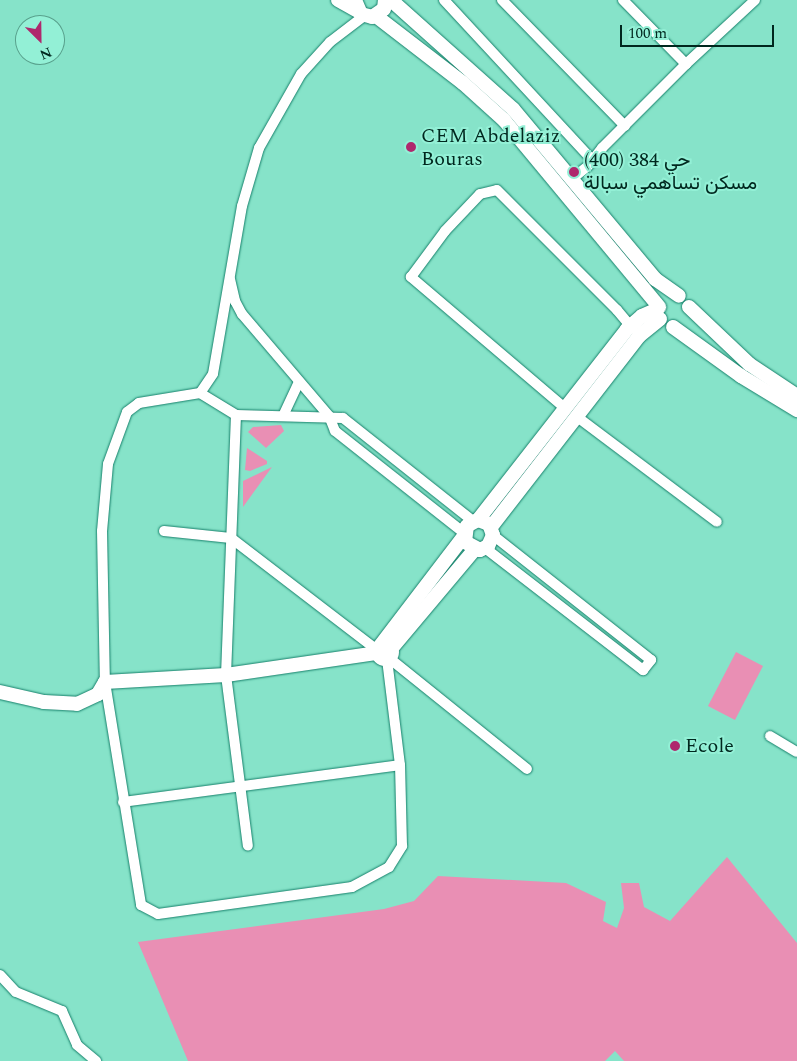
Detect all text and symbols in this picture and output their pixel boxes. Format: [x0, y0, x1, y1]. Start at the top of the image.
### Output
north arrow [15, 15, 65, 65]
scale bar [622, 15, 776, 47]
text: 100 m [628, 22, 667, 45]
text: N [36, 41, 55, 65]
place label: CEM Abdelaziz Bouras [421, 124, 560, 171]
marker: CEM Abdelaziz Bouras [405, 141, 417, 153]
place label: حي 384 (400) مسكن تساهمي سبالة [584, 148, 757, 195]
marker: حي 384 (400) مسكن تساهمي سبالة [568, 166, 580, 178]
place label: Ecole [685, 734, 734, 758]
marker: Ecole [669, 740, 681, 752]

